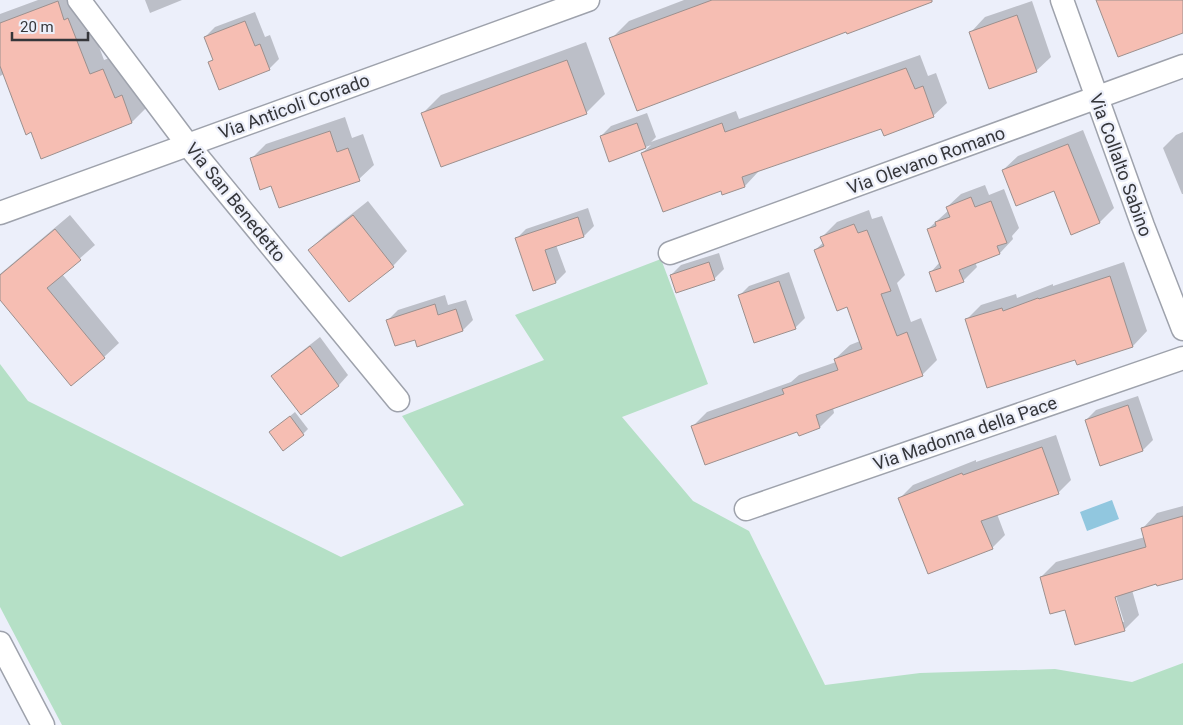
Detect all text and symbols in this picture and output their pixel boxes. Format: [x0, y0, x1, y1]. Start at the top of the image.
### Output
scale bar [12, 10, 89, 42]
text: 20 m [20, 18, 54, 36]
street label: Via Anticoli Corrado [216, 69, 372, 143]
street label: Via Collalto Sabino [1085, 91, 1157, 239]
street label: Via Olevano Romano [844, 122, 1008, 198]
street label: Via San Benedetto [182, 138, 290, 266]
street label: Via Madonna della Pace [870, 392, 1060, 474]

